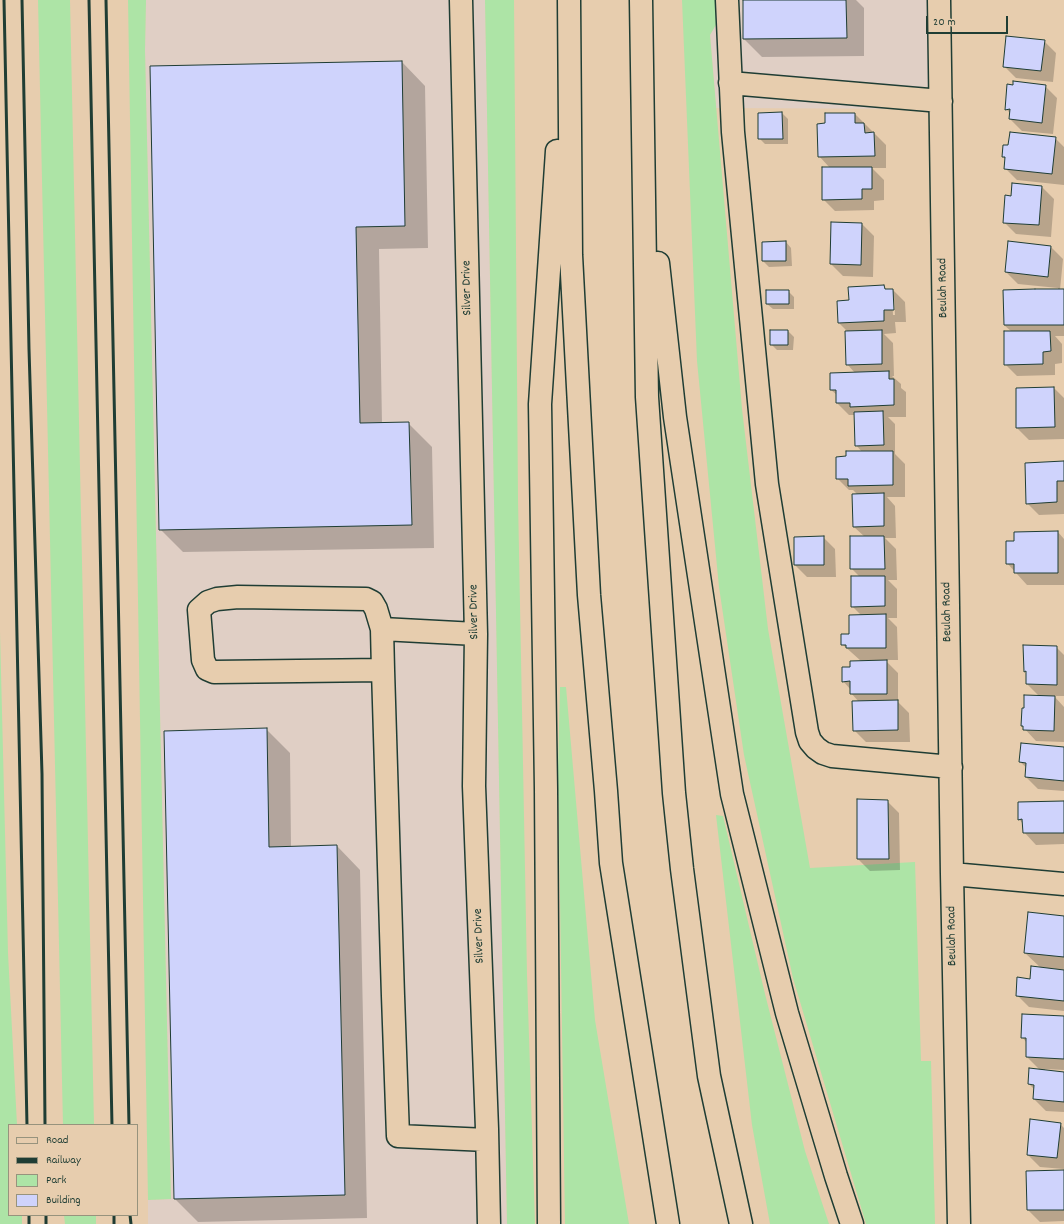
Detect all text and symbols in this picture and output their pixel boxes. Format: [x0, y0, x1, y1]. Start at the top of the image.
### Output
scale bar [928, 8, 1010, 34]
text: 20 m [933, 14, 956, 31]
street label: Beulah Road [936, 258, 952, 318]
street label: Silver Drive [460, 260, 476, 316]
street label: Beulah Road [940, 582, 956, 642]
street label: Silver Drive [467, 584, 483, 640]
street label: Beulah Road [945, 906, 961, 966]
street label: Silver Drive [471, 908, 489, 964]
legend [8, 1124, 138, 1216]
text: Road [46, 1132, 68, 1149]
text: Railway [46, 1152, 81, 1169]
text: Park [46, 1172, 66, 1189]
text: Building [46, 1192, 81, 1209]

